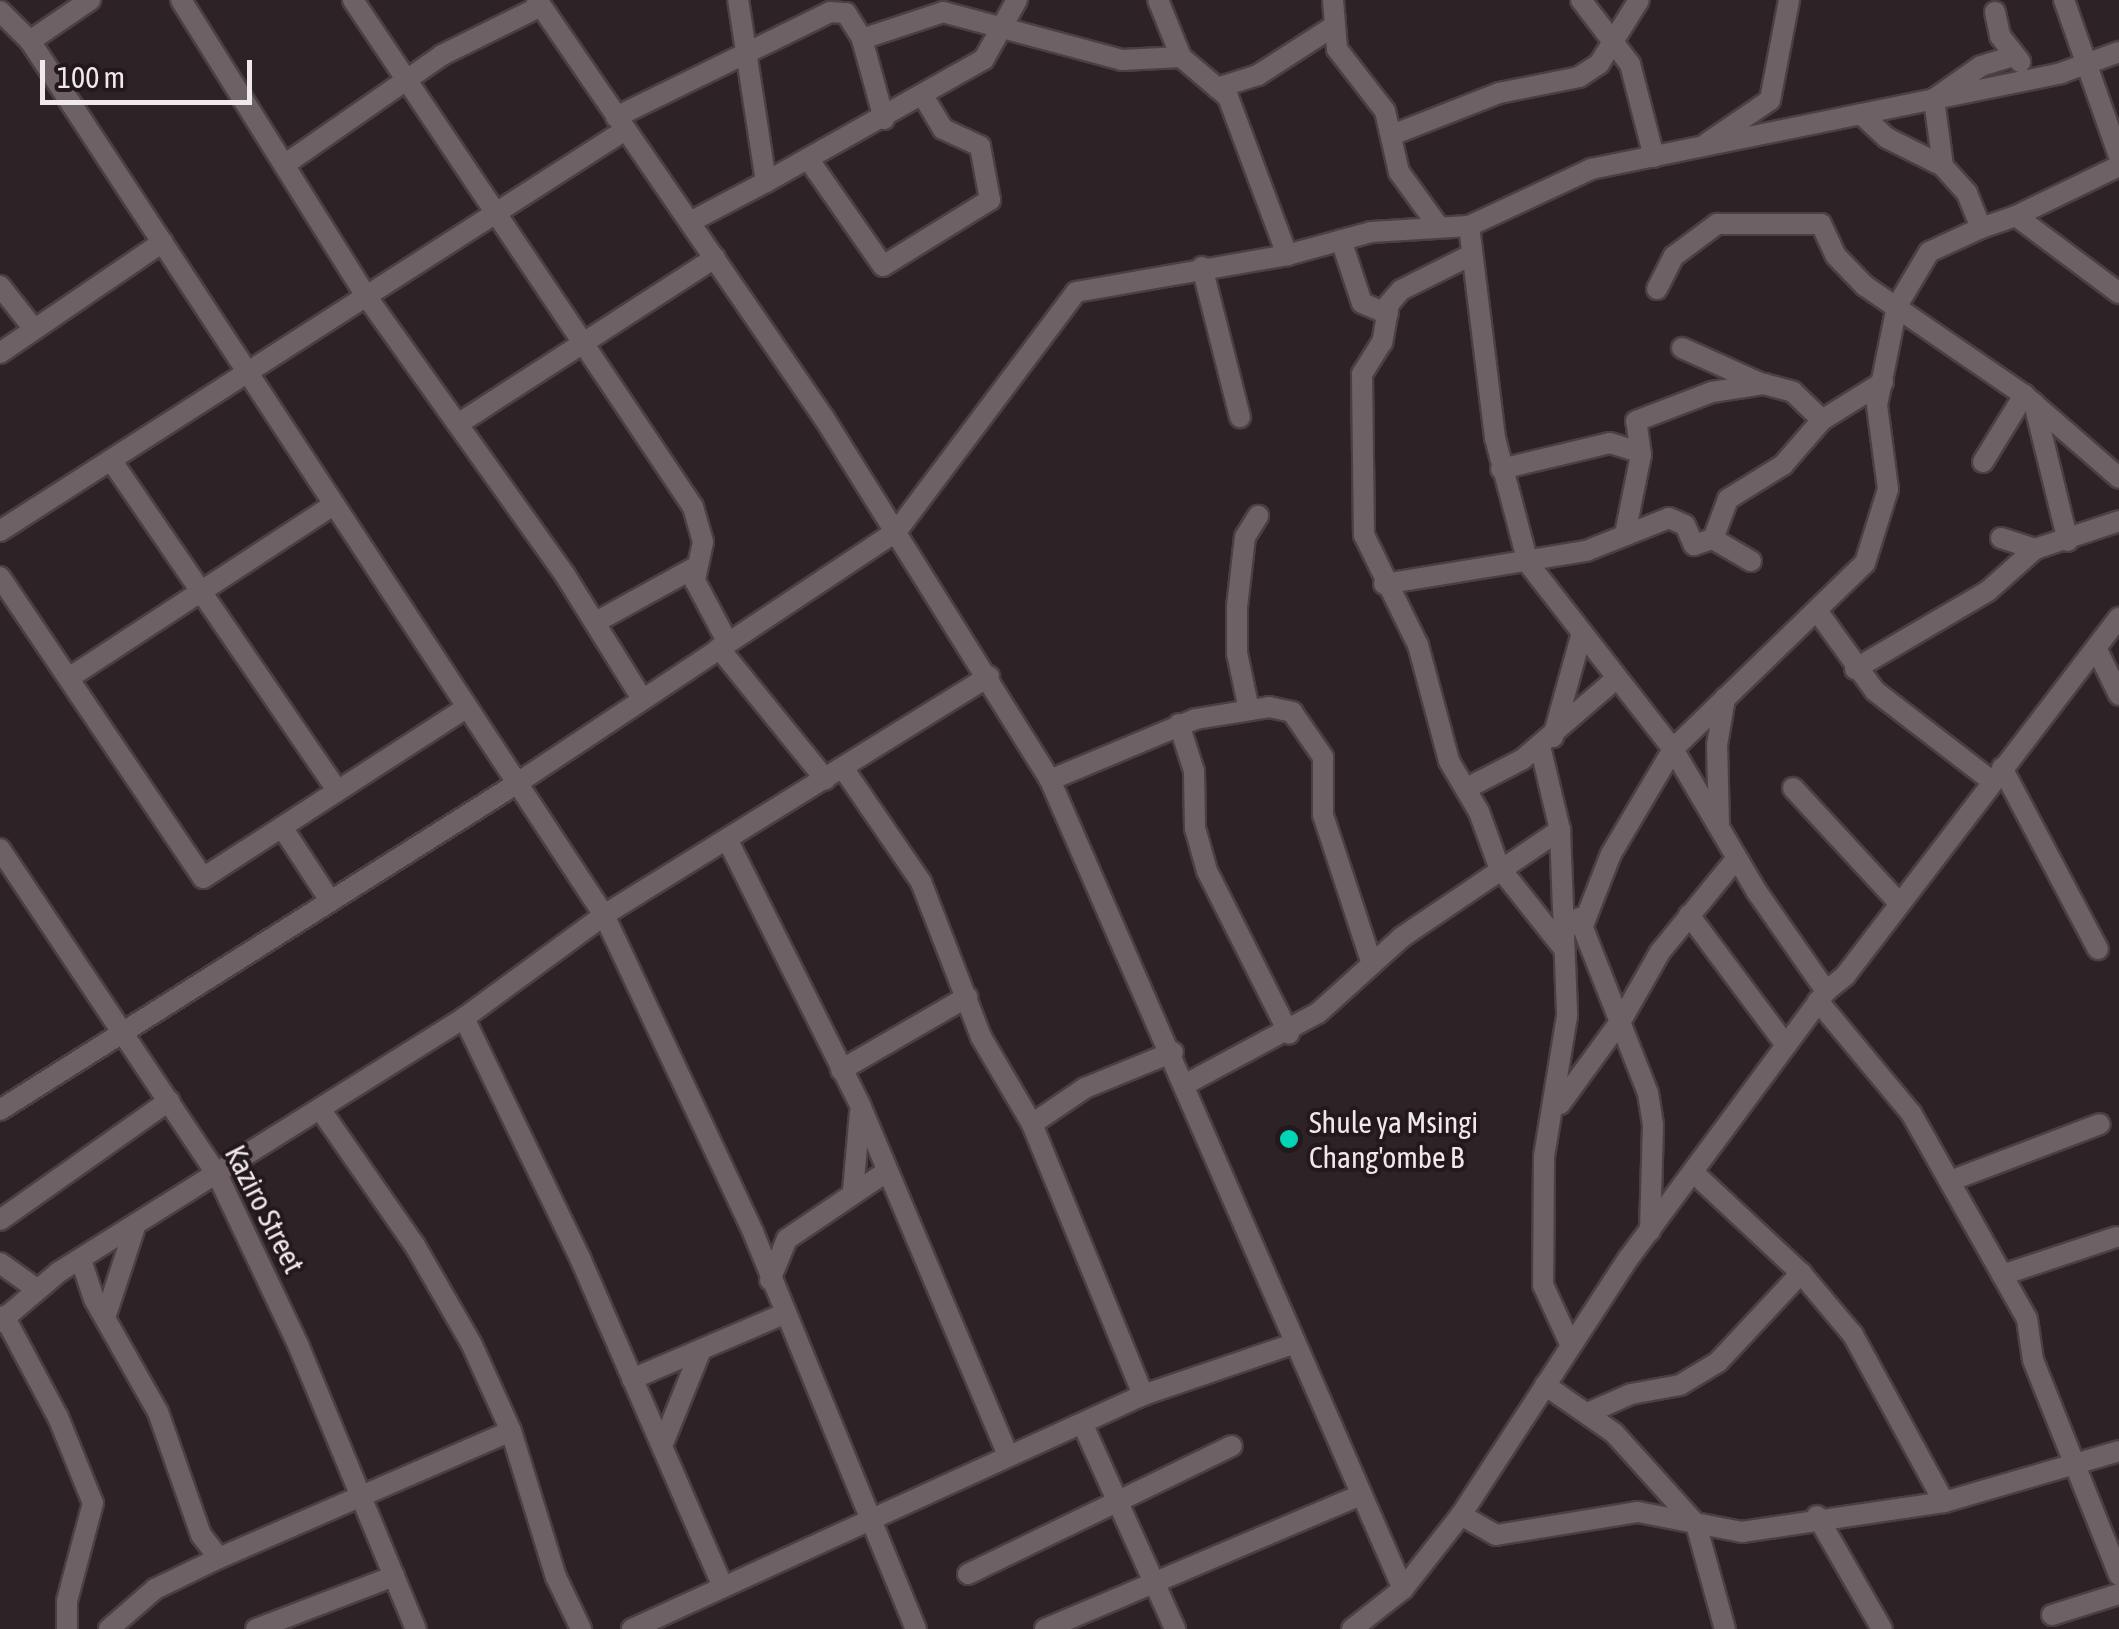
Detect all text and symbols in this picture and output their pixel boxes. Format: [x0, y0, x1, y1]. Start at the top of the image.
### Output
scale bar [45, 40, 258, 102]
text: 100 m [57, 60, 125, 94]
place label: Shule ya Msingi Chang'ombe B [1309, 1104, 1478, 1174]
marker: Shule ya Msingi Chang'ombe B [1278, 1128, 1300, 1150]
street label: Kaziro Street [217, 1139, 313, 1279]

